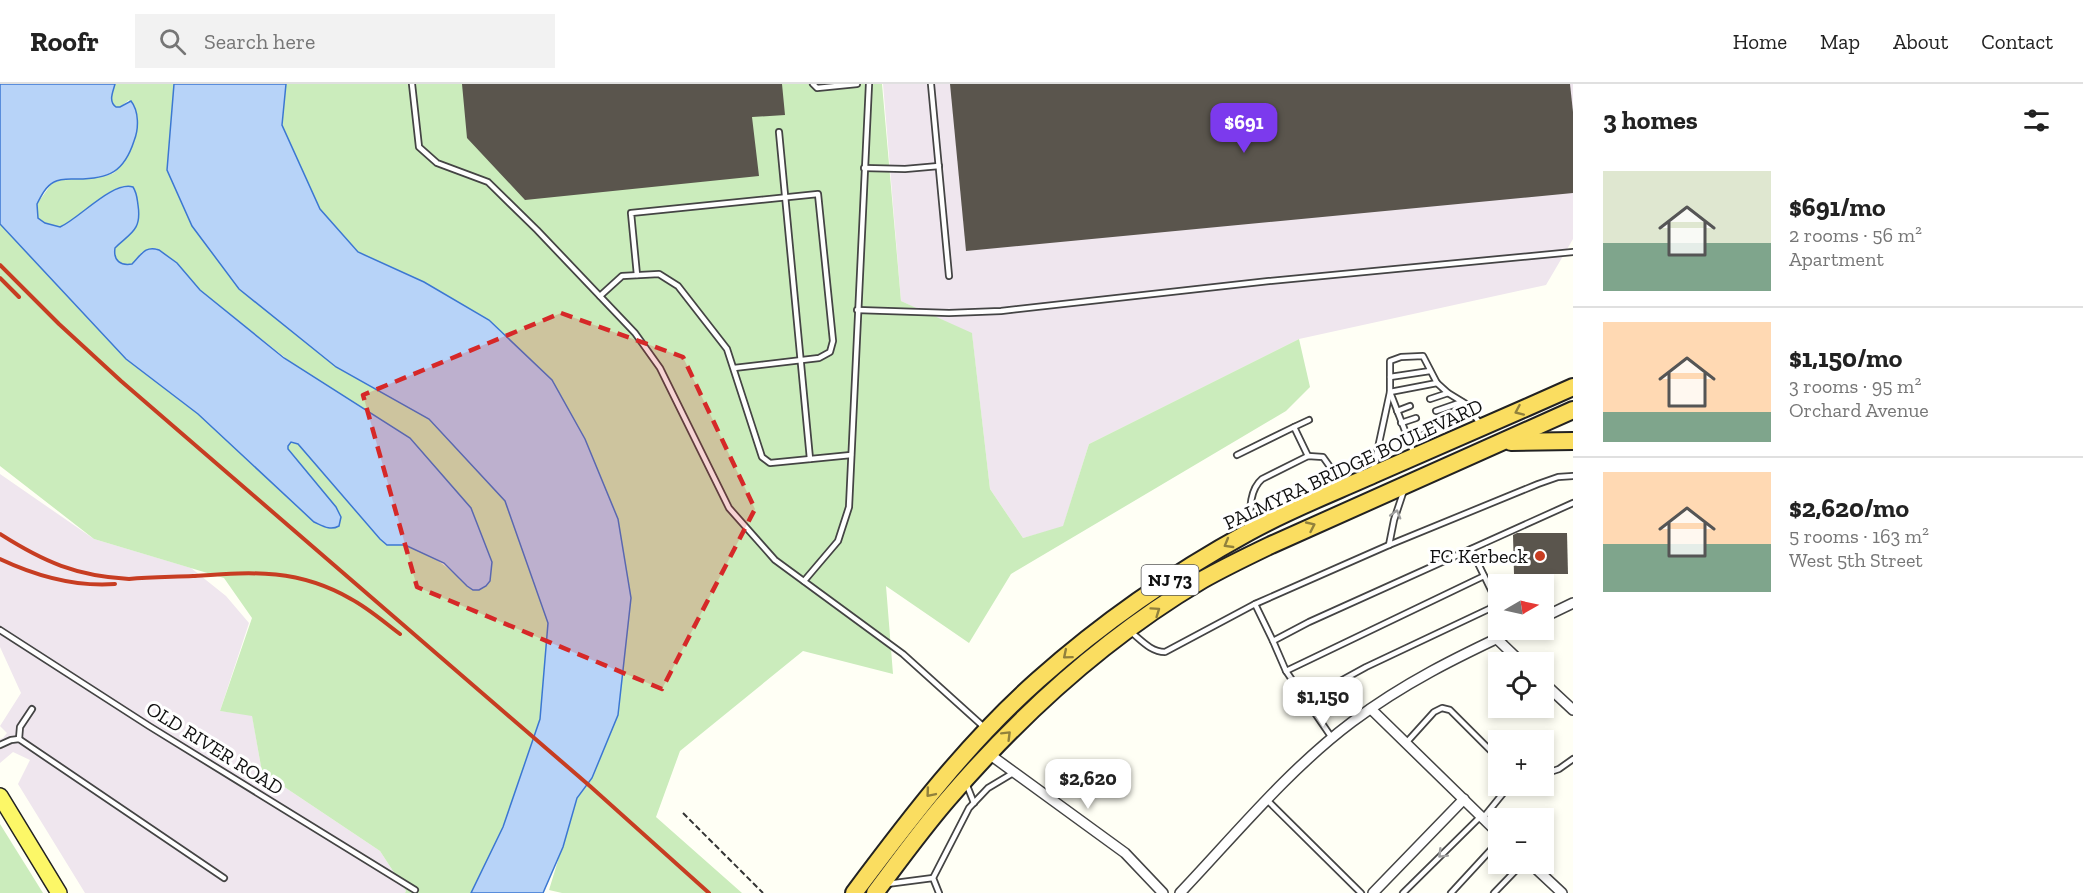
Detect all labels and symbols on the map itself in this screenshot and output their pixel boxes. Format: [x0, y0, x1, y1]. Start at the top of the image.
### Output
pin: $691 [1208, 103, 1280, 154]
street label: PALMYRA BRIDGE BOULEVARD [1220, 393, 1486, 535]
one-way arrow [1515, 403, 1526, 415]
one-way arrow [1389, 509, 1401, 520]
one-way arrow [1305, 521, 1316, 533]
one-way arrow [1224, 537, 1234, 549]
place label: FC Kerbeck [1429, 544, 1529, 568]
marker: FC Kerbeck [1533, 549, 1547, 563]
road number: NJ 73 [1142, 565, 1198, 595]
north arrow [1488, 574, 1554, 640]
one-way arrow [1150, 607, 1161, 618]
one-way arrow [1063, 648, 1074, 659]
pin: $1,150 [1274, 677, 1372, 728]
street label: OLD RIVER ROAD [142, 696, 288, 800]
one-way arrow [999, 732, 1010, 743]
pin: $2,620 [1039, 759, 1137, 810]
one-way arrow [927, 786, 938, 797]
one-way arrow [1439, 847, 1450, 858]

